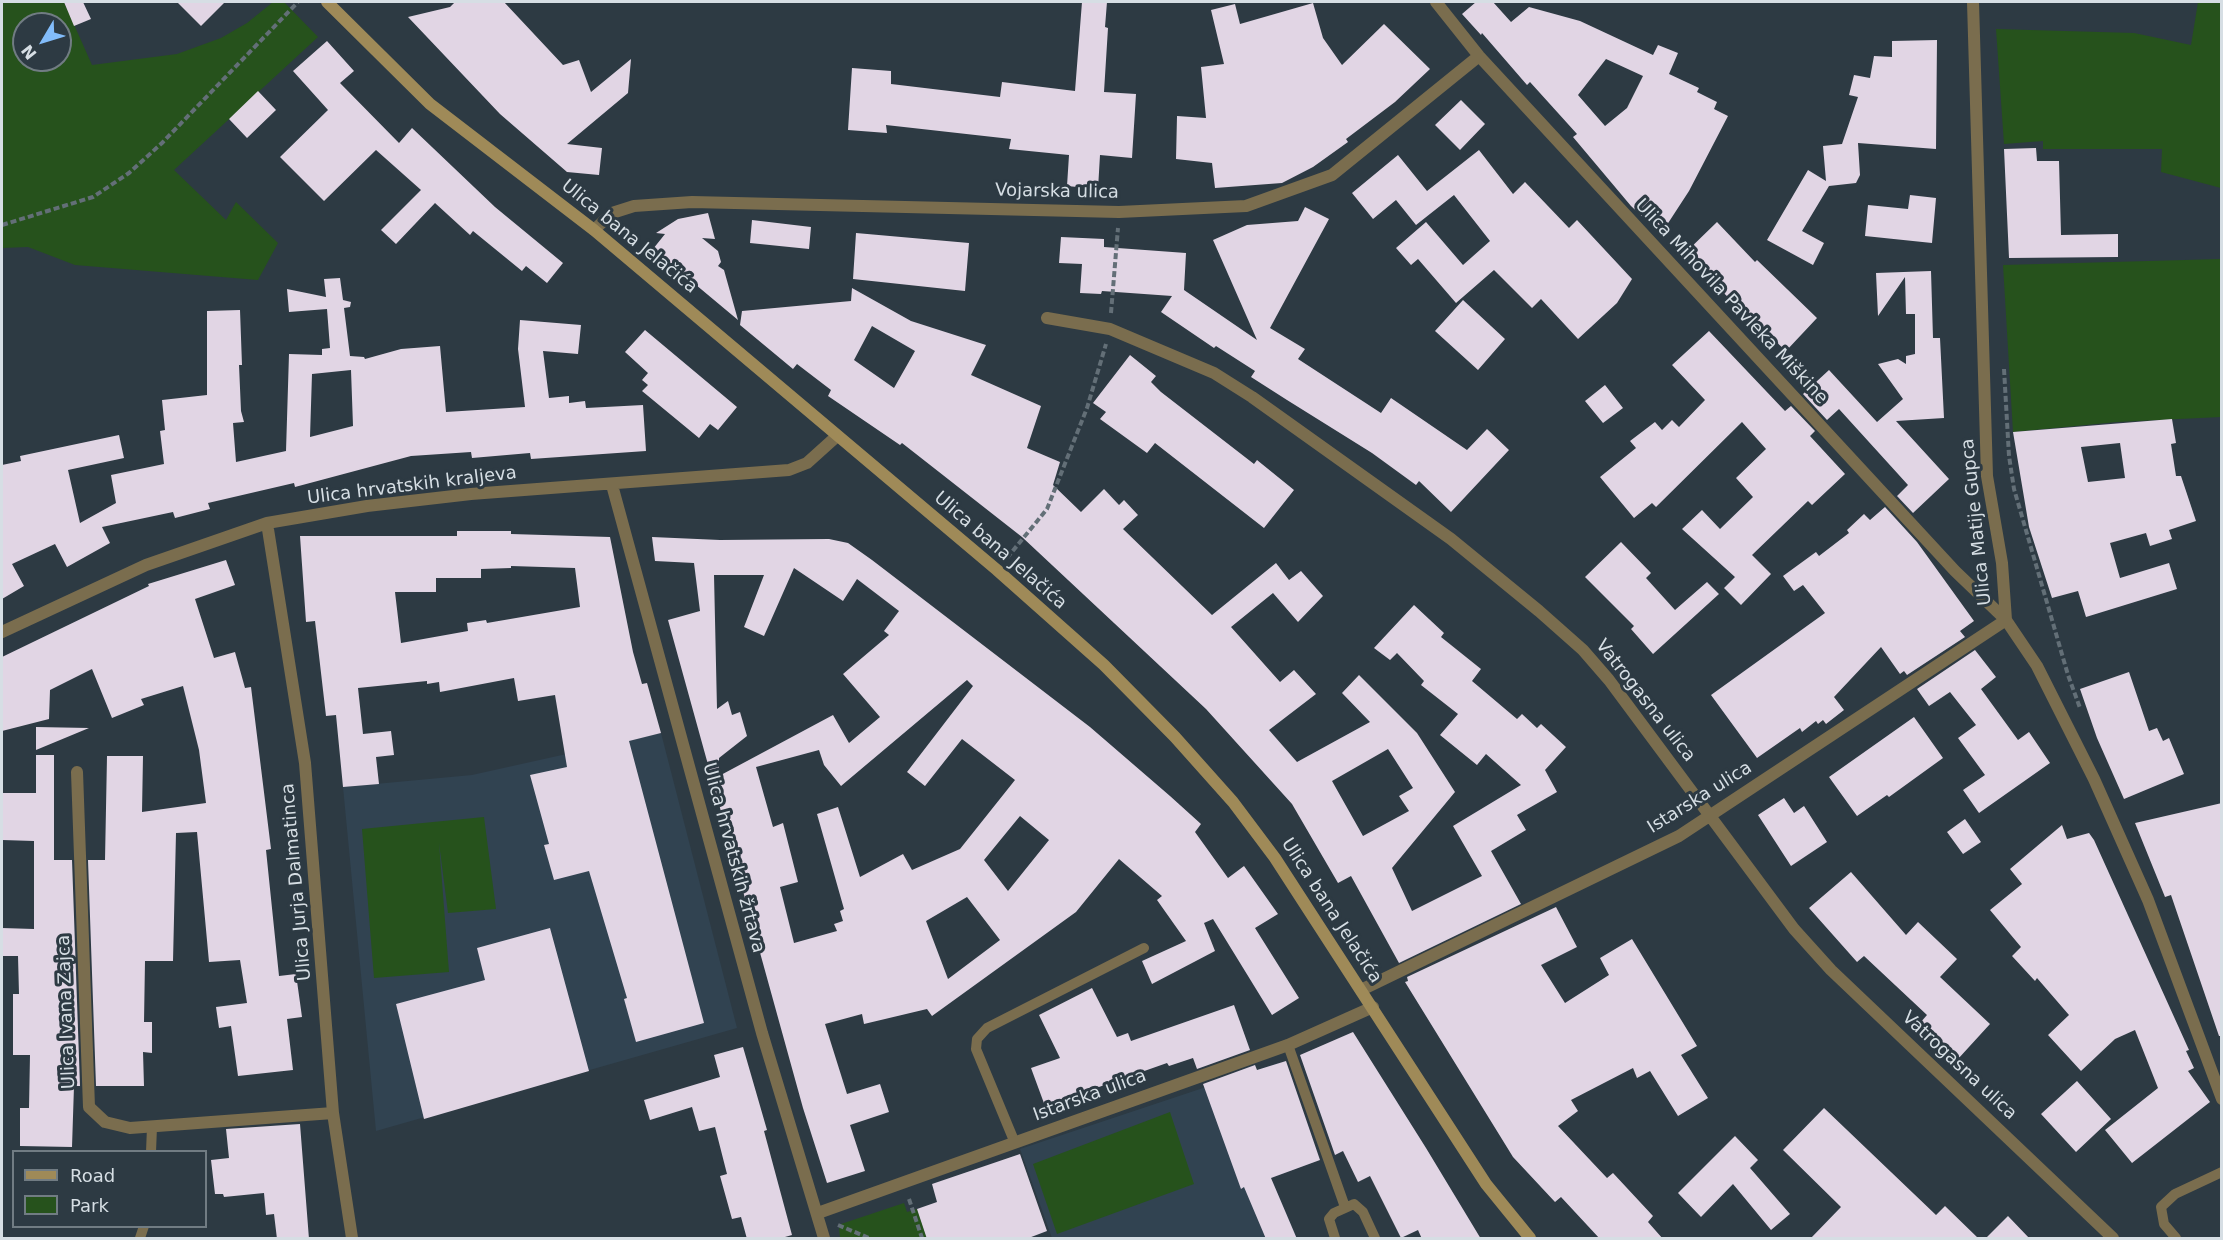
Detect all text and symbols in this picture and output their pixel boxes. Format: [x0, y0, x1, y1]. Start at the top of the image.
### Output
north arrow [12, 12, 72, 72]
text: N [17, 41, 41, 63]
street label: Ulica bana Jelačića [557, 176, 701, 298]
street label: Vojarska ulica [995, 180, 1119, 204]
street label: Ulica Mihovila Pavleka Miškine [1630, 195, 1832, 409]
street label: Ulica Matije Gupca [1957, 437, 1997, 607]
street label: Ulica hrvatskih kraljeva [306, 462, 518, 510]
street label: Ulica bana Jelačića [929, 488, 1071, 614]
street label: Vatrogasna ulica [1591, 636, 1699, 766]
street label: Istarska ulica [1644, 757, 1756, 839]
street label: Ulica hrvatskih žrtava [697, 761, 769, 955]
street label: Ulica Jurja Dalmatinca [278, 782, 316, 982]
street label: Ulica bana Jelačića [1276, 834, 1386, 988]
street label: Ulica Ivana Zajca [54, 935, 80, 1089]
street label: Vatrogasna ulica [1897, 1007, 2021, 1125]
street label: Istarska ulica [1031, 1066, 1149, 1126]
legend [12, 1150, 207, 1228]
text: Road [70, 1165, 115, 1186]
text: Park [70, 1195, 109, 1216]

